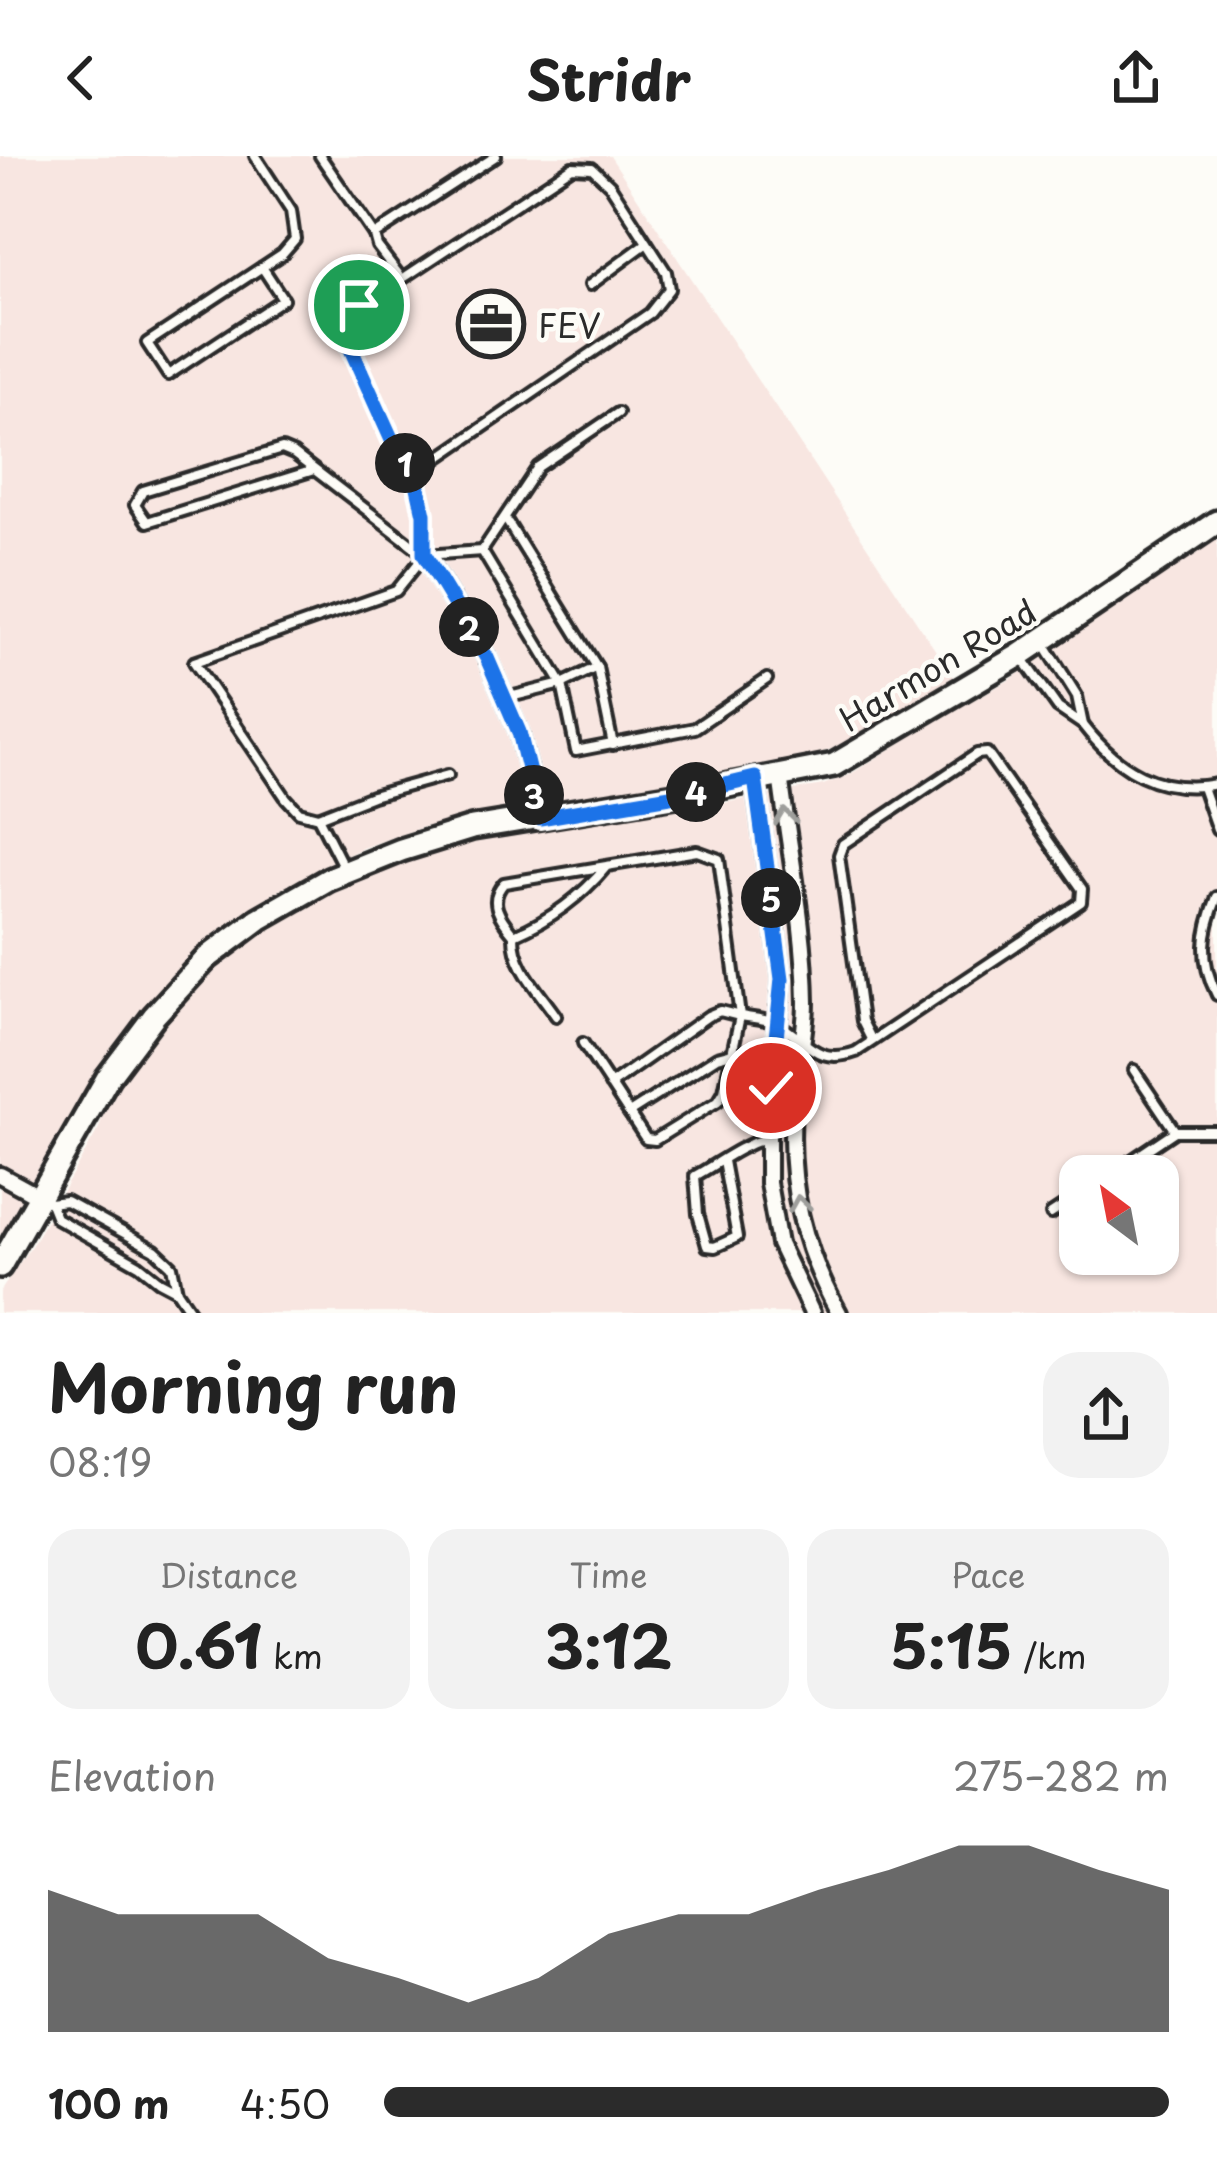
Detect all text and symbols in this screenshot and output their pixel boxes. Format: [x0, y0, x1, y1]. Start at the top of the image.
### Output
text: Stridr [526, 38, 691, 119]
icon: back [48, 45, 114, 111]
icon: share [1103, 45, 1169, 111]
pin [308, 254, 410, 356]
icon: arrive [326, 272, 392, 338]
office icon: FEV [456, 289, 526, 359]
place label: FEV [538, 299, 601, 349]
pin: 1 [375, 433, 435, 493]
text: 1 [397, 438, 413, 488]
street label: Harmon Road [829, 585, 1045, 743]
pin: 2 [439, 597, 499, 657]
text: 2 [457, 602, 481, 652]
pin: 4 [666, 762, 726, 822]
pin: 3 [504, 765, 564, 825]
text: 4 [685, 767, 707, 817]
text: 3 [523, 770, 545, 820]
one-way arrow [773, 807, 799, 827]
pin: 5 [741, 868, 801, 928]
text: 5 [760, 873, 782, 923]
pin [720, 1037, 822, 1139]
icon: check [738, 1055, 804, 1121]
north arrow [1059, 1155, 1179, 1275]
map controls [1059, 1155, 1179, 1275]
one-way arrow [787, 1194, 813, 1214]
text: Morning run [48, 1336, 458, 1435]
button: share [1043, 1352, 1169, 1478]
text: 08:19 [48, 1431, 152, 1490]
text: Distance [160, 1549, 298, 1599]
text: Time [570, 1549, 647, 1599]
text: Pace [951, 1549, 1025, 1599]
text: 0.61 [135, 1599, 262, 1689]
text: 3:12 [545, 1599, 672, 1689]
text: 5:15 [890, 1599, 1013, 1689]
text: km [262, 1630, 323, 1680]
text: /km [1013, 1630, 1087, 1680]
text: Elevation [48, 1745, 216, 1804]
text: 275–282 m [952, 1745, 1169, 1804]
text: 100 m [48, 2073, 170, 2132]
text: 4:50 [240, 2073, 330, 2132]

